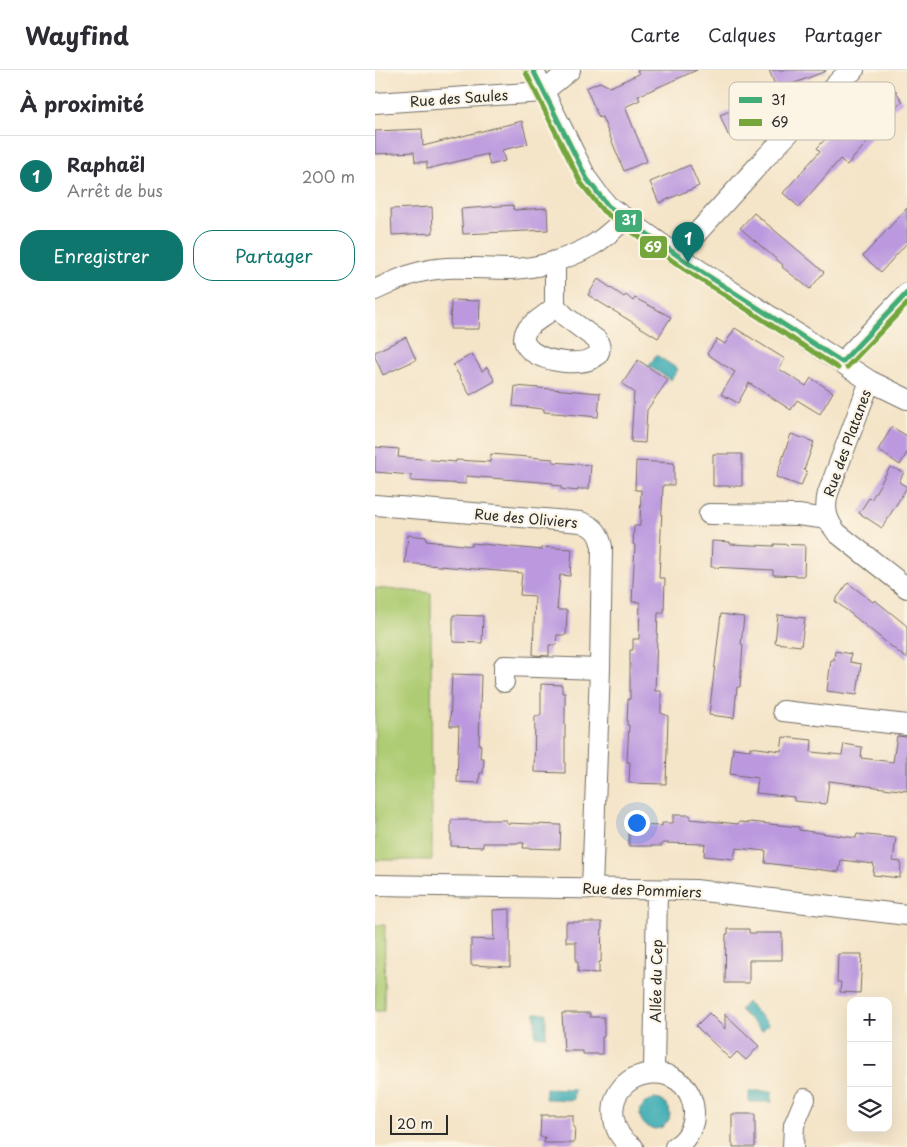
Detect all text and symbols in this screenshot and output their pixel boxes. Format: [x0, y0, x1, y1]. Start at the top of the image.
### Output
text: Wayfind [25, 17, 129, 53]
text: Carte [630, 21, 680, 48]
text: Calques [708, 21, 776, 48]
text: Partager [804, 21, 882, 48]
legend [729, 82, 895, 140]
street label: Rue des Saules [409, 84, 509, 112]
text: À proximité [20, 87, 144, 119]
text: 31 [771, 89, 786, 110]
text: 69 [771, 111, 789, 132]
text: Raphaël [67, 150, 145, 178]
text: 1 [32, 164, 40, 188]
text: 200 m [302, 164, 355, 188]
text: Arrêt de bus [67, 178, 163, 202]
line badge: 31 [614, 209, 643, 233]
text: 31 [621, 209, 637, 230]
pin: 1 [672, 222, 704, 263]
button: Enregistrer [20, 230, 183, 281]
button: Partager [193, 230, 355, 281]
line badge: 69 [639, 235, 668, 259]
text: 69 [644, 236, 662, 257]
street label: Rue des Platanes [818, 386, 876, 500]
street label: Rue des Oliviers [473, 503, 579, 533]
your location [624, 810, 650, 836]
street label: Rue des Pommiers [582, 877, 702, 903]
street label: Allée du Cep [645, 939, 667, 1023]
map controls [847, 997, 892, 1132]
button: + [847, 997, 892, 1042]
button: − [847, 1042, 892, 1087]
button: layers [847, 1087, 892, 1132]
scale bar [390, 1112, 447, 1135]
text: 20 m [397, 1113, 433, 1134]

